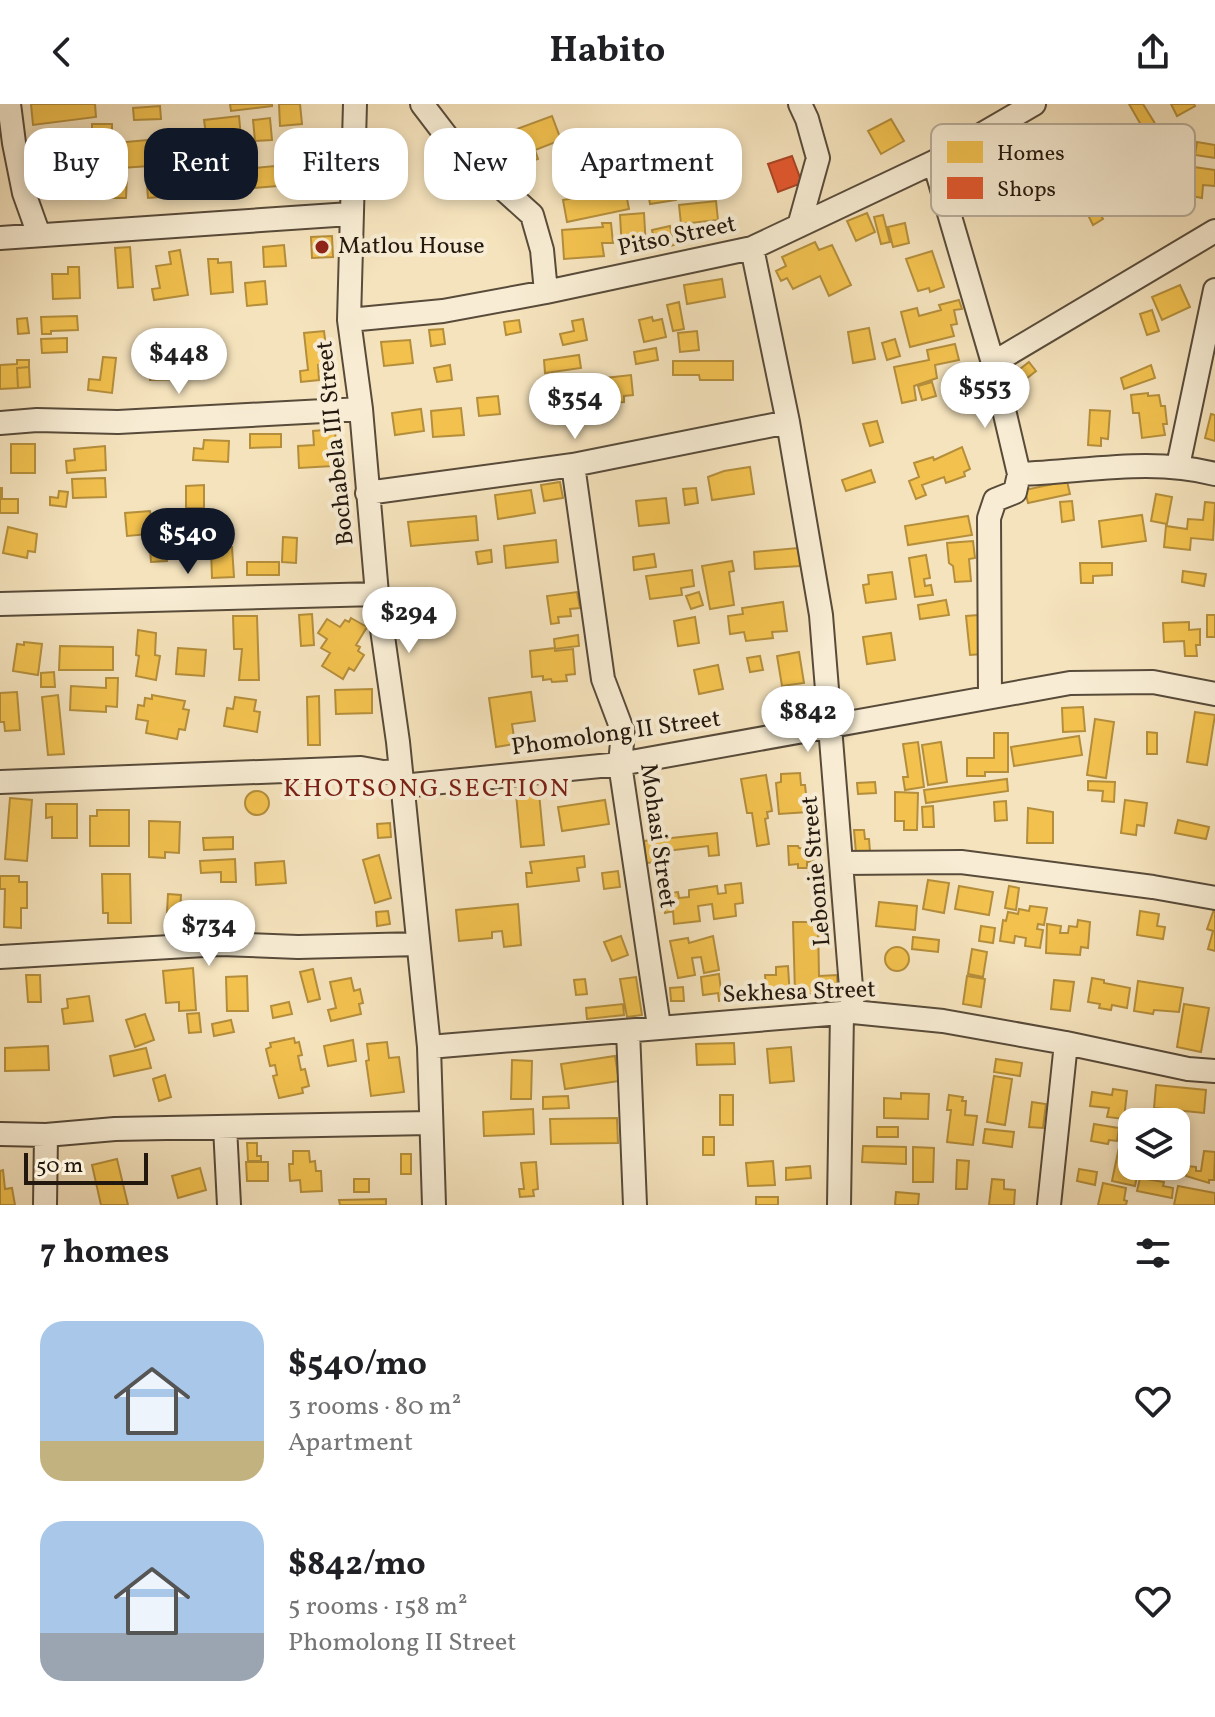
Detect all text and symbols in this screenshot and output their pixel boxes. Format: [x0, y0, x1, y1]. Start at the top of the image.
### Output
text: Habito [550, 27, 665, 77]
icon: back [40, 30, 84, 74]
icon: share [1131, 30, 1175, 74]
legend [931, 124, 1195, 216]
chip: Buy [24, 128, 128, 200]
chip: Rent [144, 128, 258, 200]
chip: Filters [274, 128, 408, 200]
chip: New [424, 128, 536, 200]
chip: Apartment [552, 128, 742, 200]
text: Homes [997, 139, 1065, 170]
text: Shops [997, 175, 1056, 206]
street label: Pitso Street [615, 208, 739, 266]
place label: Matlou House [338, 230, 485, 264]
marker: Matlou House [313, 238, 331, 256]
pin: $448 [132, 328, 226, 396]
text: $448 [149, 336, 209, 372]
street label: Bochabela III Street [308, 339, 364, 547]
pin: $553 [938, 362, 1032, 430]
text: $553 [959, 370, 1011, 406]
pin: $354 [528, 373, 622, 441]
text: $354 [547, 381, 603, 417]
pin: $540 [141, 508, 235, 576]
text: $540 [159, 516, 217, 552]
pin: $294 [362, 587, 456, 655]
text: $294 [380, 595, 438, 631]
pin: $842 [761, 686, 855, 754]
text: $842 [779, 694, 837, 730]
street label: Phomolong II Street [509, 702, 723, 766]
street label: Mohasi Street [630, 761, 684, 911]
district label: KHOTSONG SECTION [283, 771, 571, 807]
street label: Lebonie Street [793, 794, 841, 948]
pin: $734 [162, 900, 256, 968]
text: $734 [181, 908, 237, 944]
street label: Sekhesa Street [722, 973, 876, 1013]
map controls [1118, 1108, 1190, 1180]
button: layers [1118, 1108, 1190, 1180]
scale bar [24, 1149, 148, 1185]
text: 50 m [36, 1151, 83, 1182]
text: 7 homes [40, 1230, 169, 1277]
icon: filters [1131, 1231, 1175, 1275]
text: $540/mo [288, 1342, 427, 1389]
icon: home [104, 1353, 200, 1449]
icon: heart [1131, 1379, 1175, 1423]
text: 3 rooms · 80 m² [288, 1389, 461, 1425]
text: Apartment [288, 1425, 413, 1461]
text: $842/mo [288, 1542, 426, 1589]
icon: home [104, 1553, 200, 1649]
icon: heart [1131, 1579, 1175, 1623]
text: 5 rooms · 158 m² [288, 1589, 468, 1625]
text: Phomolong II Street [288, 1625, 516, 1661]

